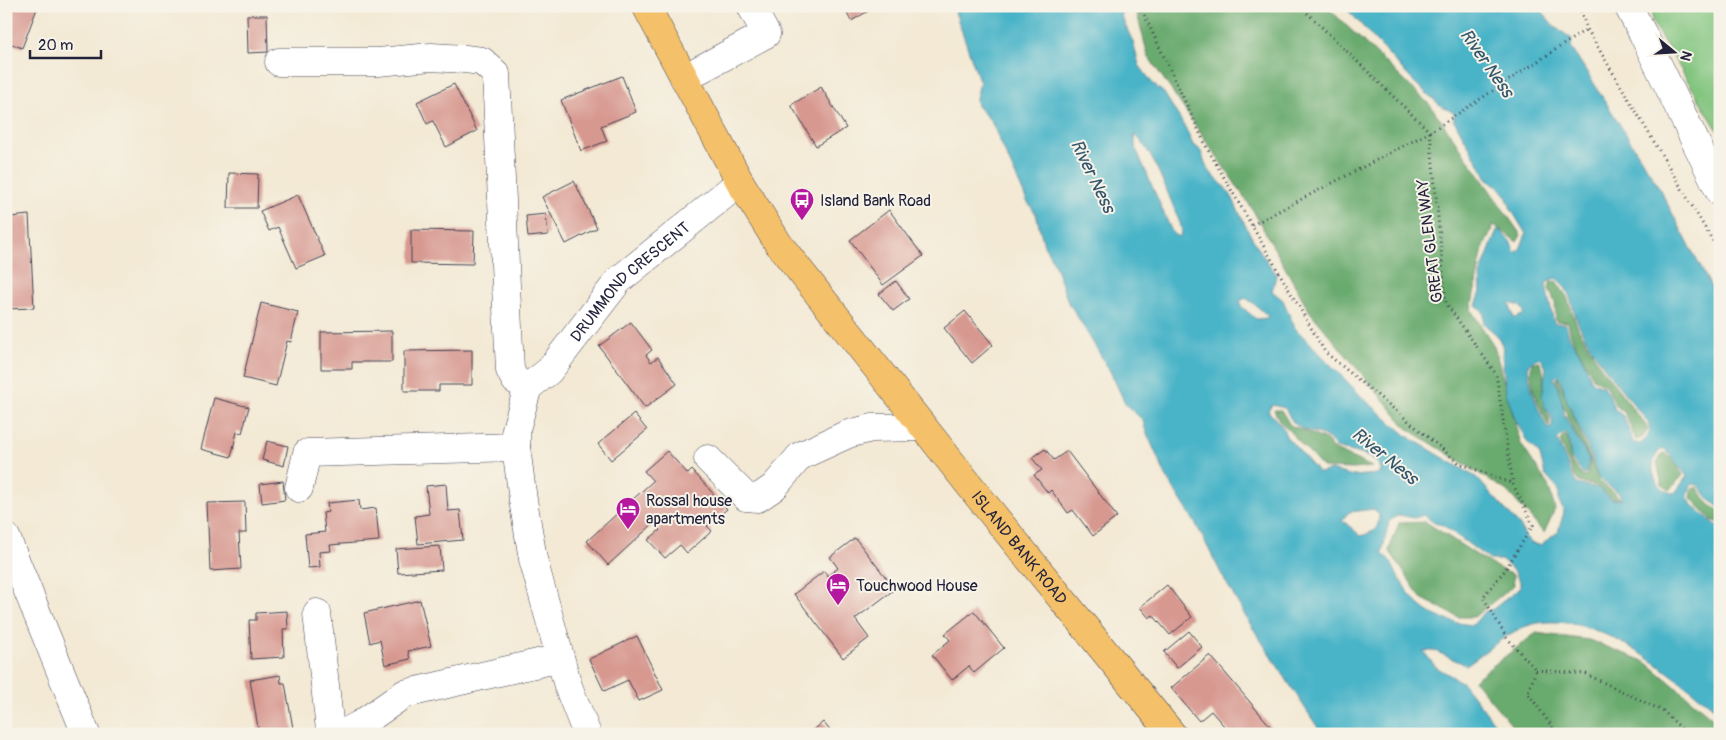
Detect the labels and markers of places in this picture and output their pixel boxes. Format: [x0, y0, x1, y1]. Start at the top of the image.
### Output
bus stop icon: Island Bank Road [789, 187, 815, 221]
place label: Island Bank Road [820, 191, 931, 211]
place label: Rossal house apartments [646, 491, 732, 529]
hotel icon: Rossal house apartments [615, 496, 641, 530]
hotel icon: Touchwood House [825, 572, 851, 606]
place label: Touchwood House [856, 576, 978, 596]

